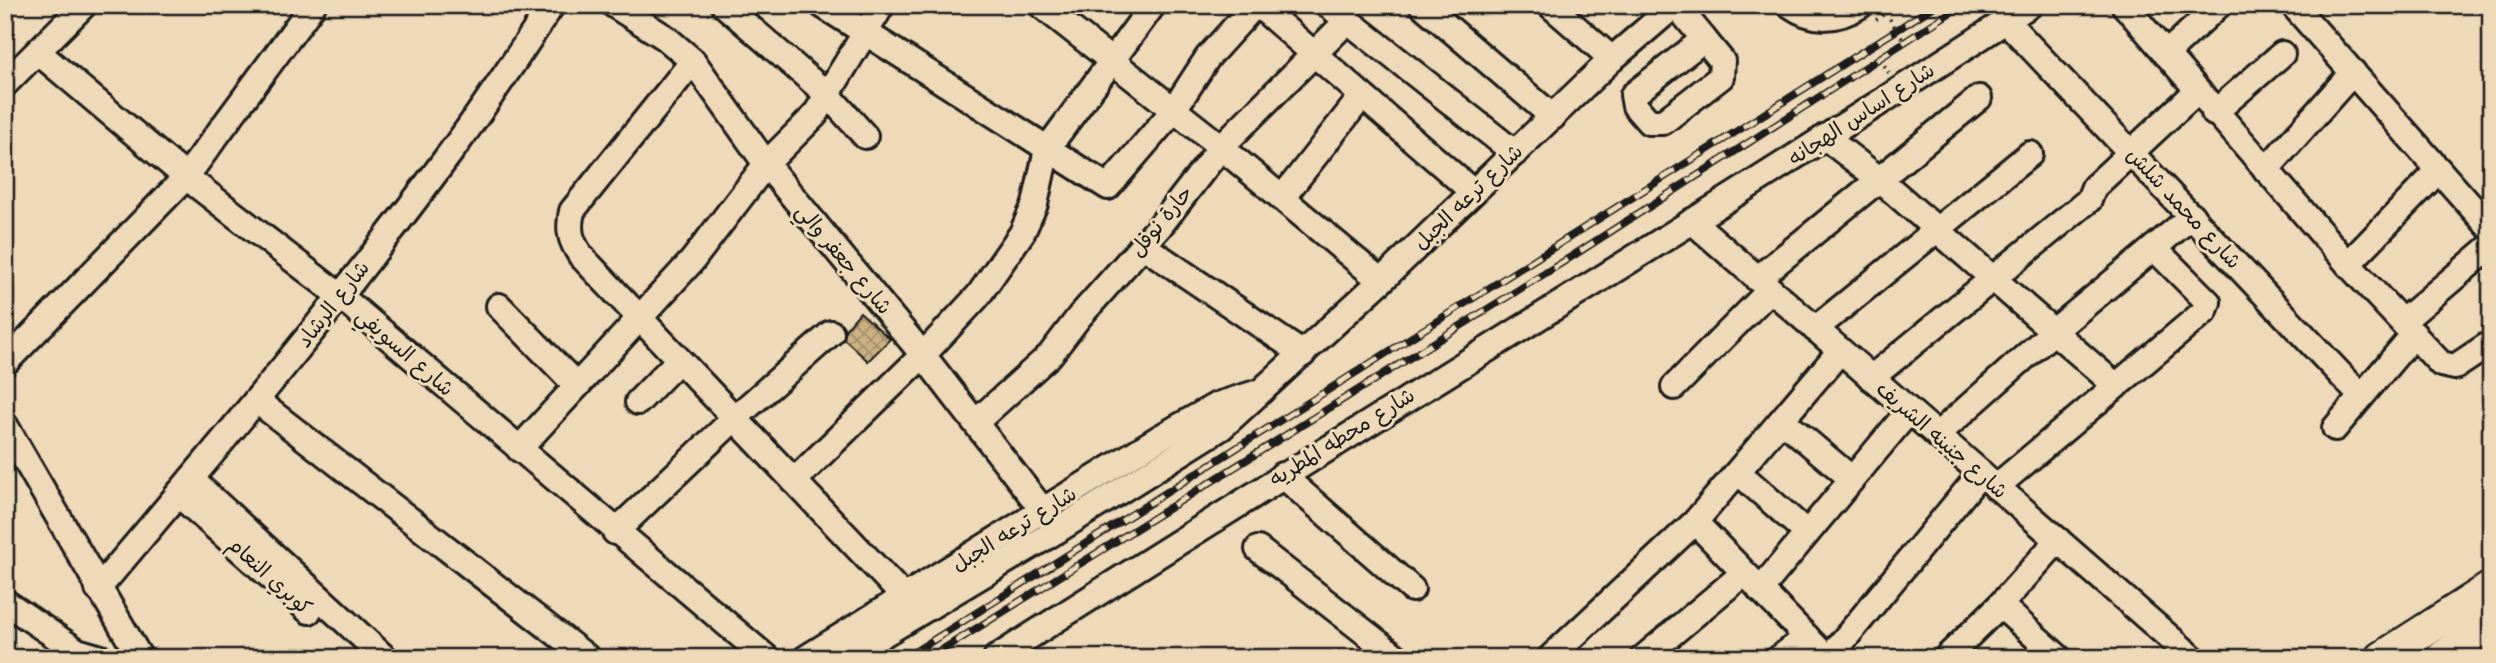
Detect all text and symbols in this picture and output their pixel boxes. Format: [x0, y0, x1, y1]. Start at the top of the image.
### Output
street label: شارع اساس الهجانه [1782, 55, 1940, 173]
street label: شارع ترعه الجبل [1406, 137, 1530, 257]
street label: شارع محمد شلش [2120, 141, 2248, 275]
street label: حارة نوفل [1122, 179, 1198, 262]
street label: شارع جعفر والي [786, 197, 899, 324]
street label: شارع الرشاد [289, 254, 377, 354]
street label: شارع السويفي [347, 301, 461, 406]
street label: شارع جنينه الشريف [1869, 374, 2015, 506]
street label: شارع محطه المطريه [1263, 380, 1421, 494]
street label: شارع ترعه الجبل [946, 479, 1082, 579]
street label: كوبري النعام [221, 530, 319, 623]

